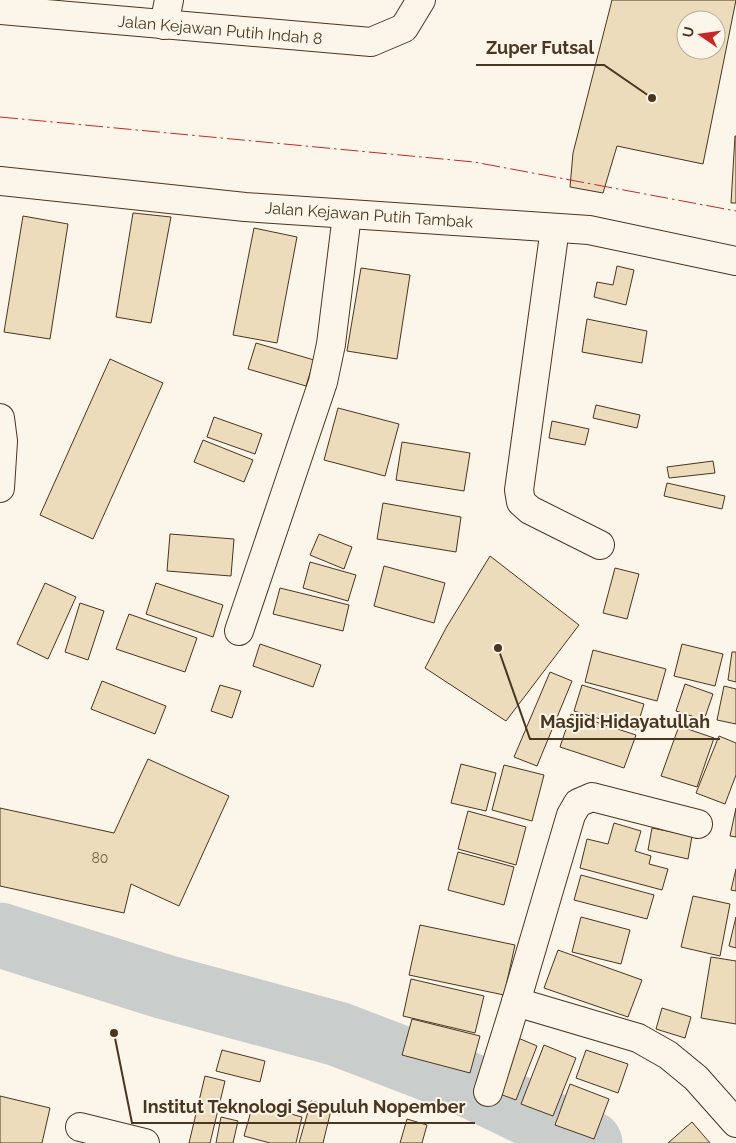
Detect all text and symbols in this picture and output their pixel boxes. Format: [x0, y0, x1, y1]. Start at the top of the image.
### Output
north arrow [676, 10, 726, 60]
street label: Jalan Kejawan Putih Indah 8 [117, 12, 323, 48]
text: U [679, 25, 697, 39]
callout: Zuper Futsal [476, 32, 604, 65]
text: Zuper Futsal [486, 37, 594, 58]
street label: Jalan Kejawan Putih Tambak [264, 198, 474, 232]
callout: Masjid Hidayatullah [530, 706, 720, 739]
text: Masjid Hidayatullah [540, 711, 710, 732]
house number: 80 [92, 850, 108, 866]
callout: Institut Teknologi Sepuluh Nopember [132, 1090, 475, 1123]
text: Institut Teknologi Sepuluh Nopember [143, 1096, 466, 1117]

